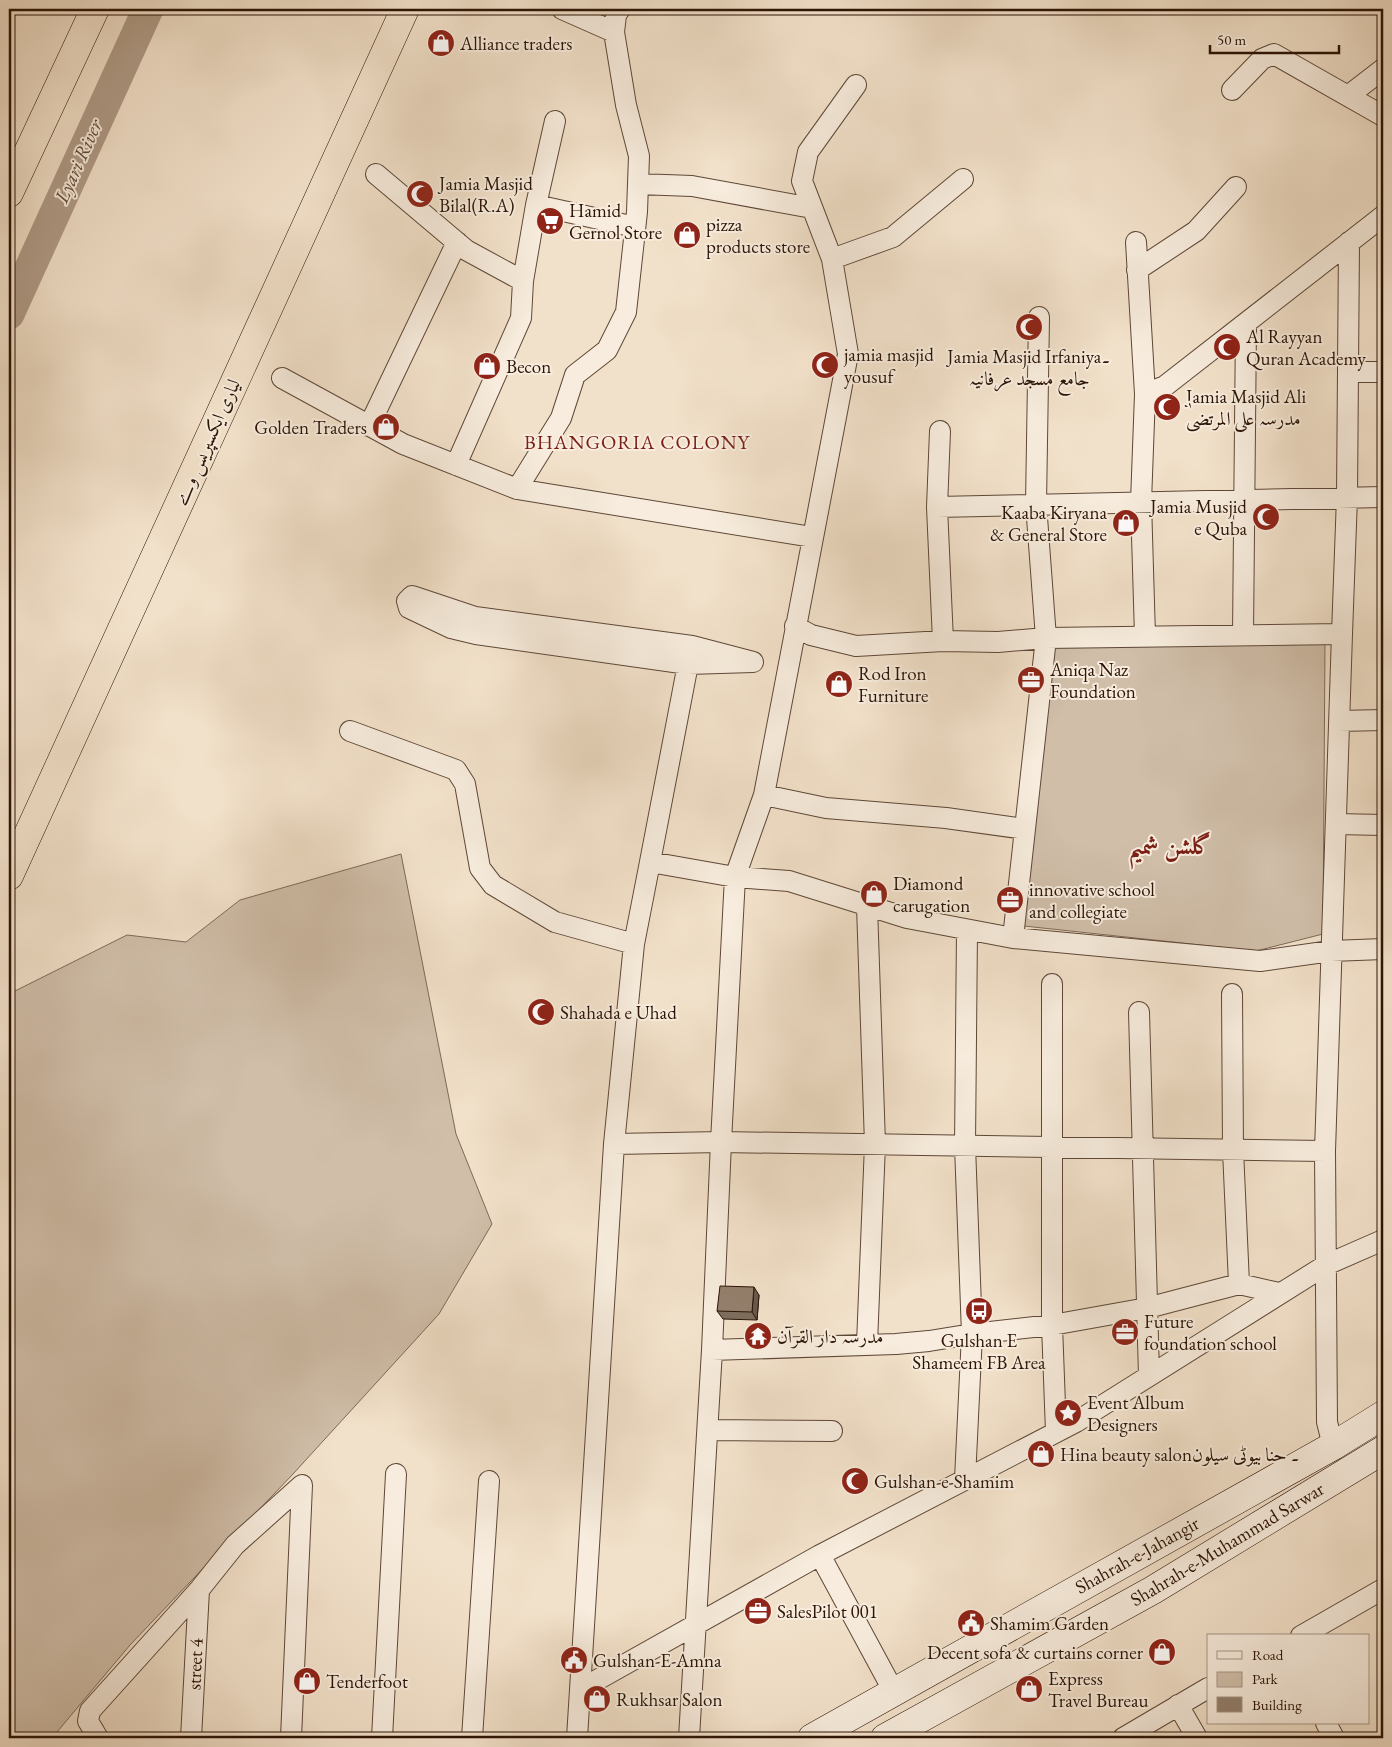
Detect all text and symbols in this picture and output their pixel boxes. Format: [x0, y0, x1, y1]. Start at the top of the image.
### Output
scale bar [1210, 22, 1338, 54]
shop icon: Alliance traders [426, 28, 456, 58]
text: 50 m [1217, 30, 1246, 49]
place label: Alliance traders [459, 31, 573, 56]
water label: Lyari River [48, 114, 109, 208]
place label: Jamia Masjid Bilal(R.A) [437, 171, 533, 218]
mosque icon: Jamia Masjid Bilal(R.A) [405, 179, 435, 209]
place label: Hamid Gernol Store [569, 198, 662, 245]
supermarket icon: Hamid Gernol Store [535, 206, 565, 236]
place label: pizza products store [706, 212, 810, 259]
shop icon: pizza products store [672, 220, 702, 250]
mosque icon: Jamia Masjid Irfaniya۔ جامع مسجد عرفانیہ [1014, 312, 1044, 342]
place label: Al Rayyan Quran Academy [1245, 324, 1366, 371]
mosque icon: Al Rayyan Quran Academy [1212, 332, 1242, 362]
place label: jamia masjid yousuf [843, 342, 934, 389]
place label: Jamia Masjid Irfaniya۔ جامع مسجد عرفانیہ [945, 344, 1111, 396]
mosque icon: jamia masjid yousuf [810, 350, 840, 380]
shop icon: Becon [472, 351, 502, 381]
place label: Becon [506, 354, 551, 379]
street label: لیاری ایکسپریس وے [168, 375, 247, 510]
place label: Jamia Masjid Ali مدرسہ علی المرتضیٰ [1184, 384, 1306, 433]
mosque icon: Jamia Masjid Ali مدرسہ علی المرتضیٰ [1152, 392, 1182, 422]
shop icon: Golden Traders [371, 412, 401, 442]
place label: Golden Traders [254, 415, 367, 440]
district label: BHANGORIA COLONY [524, 429, 751, 455]
place label: Jamia Musjid e Quba [1148, 494, 1247, 541]
place label: Kaaba Kiryana & General Store [990, 500, 1107, 547]
mosque icon: Jamia Musjid e Quba [1251, 502, 1281, 532]
shop icon: Kaaba Kiryana & General Store [1111, 508, 1141, 538]
place label: Aniqa Naz Foundation [1049, 657, 1136, 704]
place label: Rod Iron Furniture [858, 661, 929, 708]
office icon: Aniqa Naz Foundation [1016, 665, 1046, 695]
shop icon: Rod Iron Furniture [824, 669, 854, 699]
district label: گلشن شمیم [1129, 830, 1211, 870]
place label: Diamond carugation [893, 871, 970, 918]
place label: innovative school and collegiate [1029, 877, 1155, 924]
shop icon: Diamond carugation [859, 879, 889, 909]
office icon: innovative school and collegiate [995, 885, 1025, 915]
mosque icon: Shahada e Uhad [526, 997, 556, 1027]
place label: Shahada e Uhad [560, 1000, 677, 1025]
bus stop icon: Gulshan E Shameem FB Area [964, 1296, 994, 1326]
place label: Future foundation school [1144, 1309, 1277, 1356]
office icon: Future foundation school [1110, 1317, 1140, 1347]
temple icon: مدرسہ دار القرآن [743, 1321, 773, 1351]
place label: مدرسہ دار القرآن [777, 1324, 883, 1349]
place label: Gulshan E Shameem FB Area [912, 1328, 1046, 1375]
place label: Event Album Designers [1087, 1390, 1185, 1437]
place icon: Event Album Designers [1053, 1398, 1083, 1428]
shop icon: Hina beauty salon۔ حنا بیوٹی سیلون [1026, 1439, 1056, 1469]
place label: Hina beauty salon۔ حنا بیوٹی سیلون [1060, 1442, 1300, 1467]
mosque icon: Gulshan-e-Shamim [840, 1466, 870, 1496]
place label: Gulshan-e-Shamim [874, 1469, 1014, 1494]
street label: Shahrah-e-Muhammad Sarwar [1125, 1476, 1329, 1612]
street label: Shahrah-e-Jahangir [1070, 1510, 1204, 1599]
office icon: SalesPilot 001 [743, 1596, 773, 1626]
place label: SalesPilot 001 [777, 1599, 878, 1624]
public building icon: Shamim Garden [956, 1608, 986, 1638]
place label: Shamim Garden [990, 1611, 1109, 1636]
legend [1207, 1634, 1370, 1724]
street label: street 4 [181, 1637, 209, 1691]
shop icon: Decent sofa & curtains corner [1147, 1637, 1177, 1667]
place label: Decent sofa & curtains corner [927, 1640, 1144, 1665]
public building icon: Gulshan-E-Amna [559, 1645, 589, 1675]
text: Road [1252, 1645, 1284, 1664]
place label: Gulshan-E-Amna [593, 1648, 722, 1673]
shop icon: Tenderfoot [292, 1666, 322, 1696]
place label: Express Travel Bureau [1048, 1666, 1149, 1713]
place label: Tenderfoot [326, 1669, 408, 1694]
text: Park [1252, 1669, 1279, 1688]
shop icon: Express Travel Bureau [1014, 1674, 1044, 1704]
shop icon: Rukhsar Salon [582, 1684, 612, 1714]
place label: Rukhsar Salon [616, 1687, 723, 1712]
text: Building [1252, 1695, 1302, 1714]

